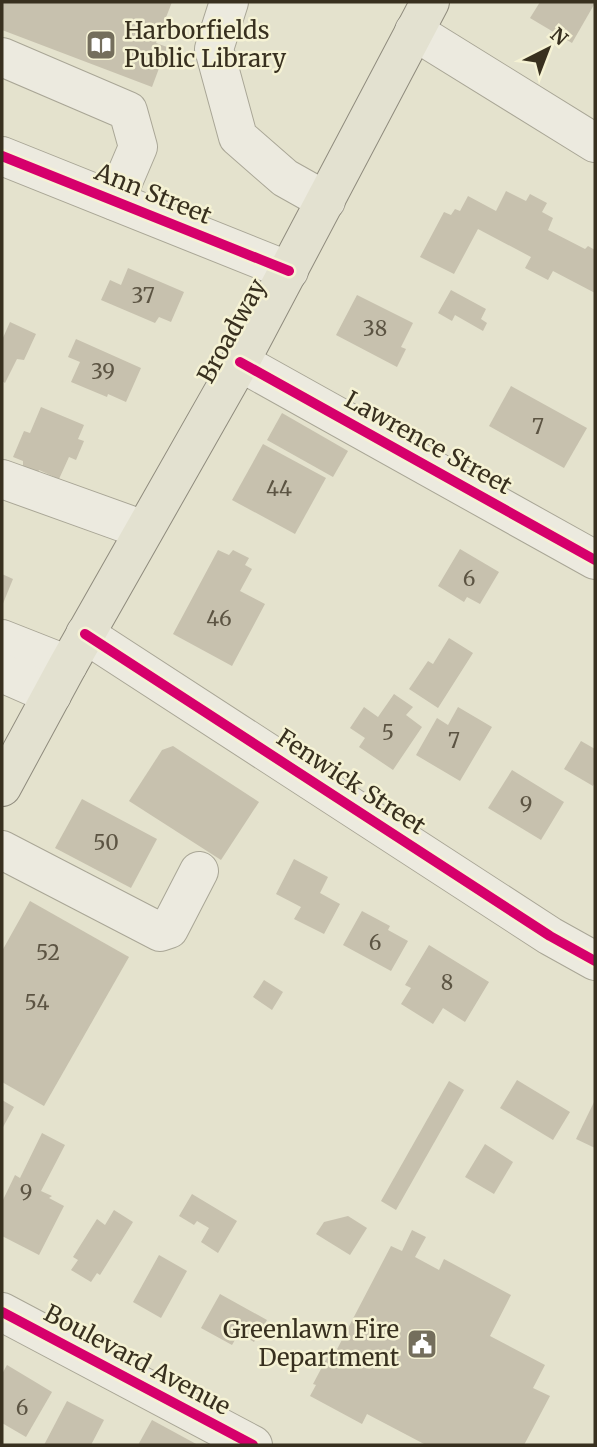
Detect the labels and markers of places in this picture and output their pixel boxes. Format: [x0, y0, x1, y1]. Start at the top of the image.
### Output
place label: Harborfields Public Library [124, 15, 286, 74]
library icon: Harborfields Public Library [84, 28, 118, 62]
place label: Greenlawn Fire Department [223, 1314, 400, 1373]
public building icon: Greenlawn Fire Department [405, 1327, 439, 1361]

